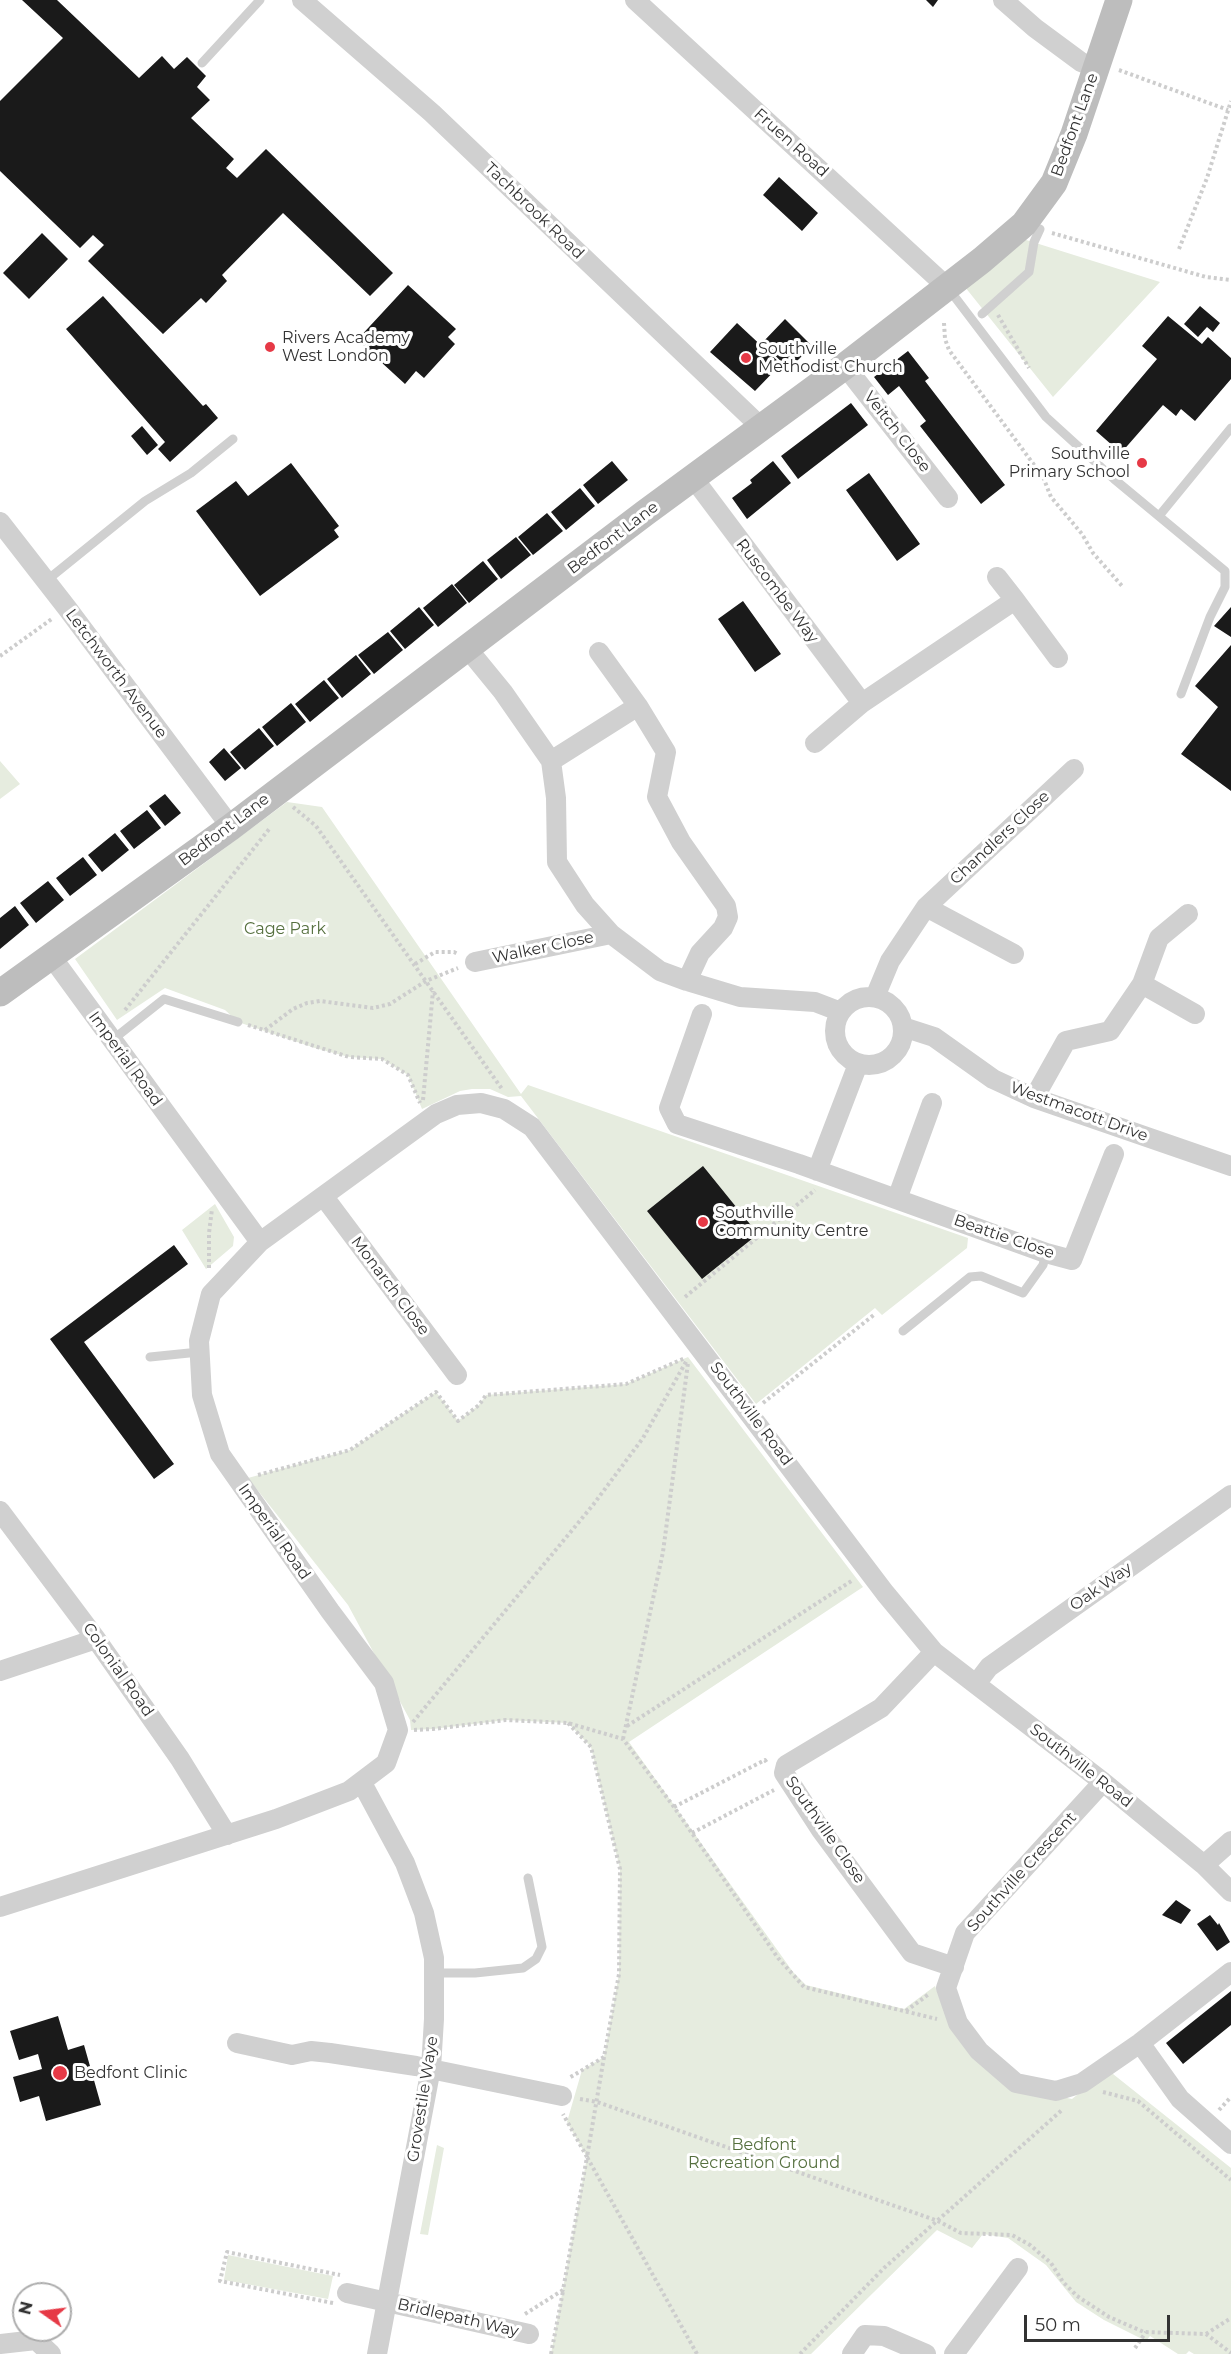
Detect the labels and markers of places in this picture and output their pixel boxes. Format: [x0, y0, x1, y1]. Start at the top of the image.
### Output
place label: Rivers Academy West London [282, 328, 410, 366]
place label: Southville Methodist Church [758, 339, 903, 377]
marker: Rivers Academy West London [263, 340, 277, 354]
marker: Southville Methodist Church [739, 351, 753, 365]
place label: Southville Primary School [1009, 444, 1130, 482]
marker: Southville Primary School [1135, 456, 1149, 470]
place label: Southville Community Centre [715, 1203, 868, 1241]
marker: Southville Community Centre [696, 1215, 710, 1229]
place label: Bedfont Clinic [74, 2063, 187, 2083]
marker: Bedfont Clinic [51, 2064, 69, 2082]

